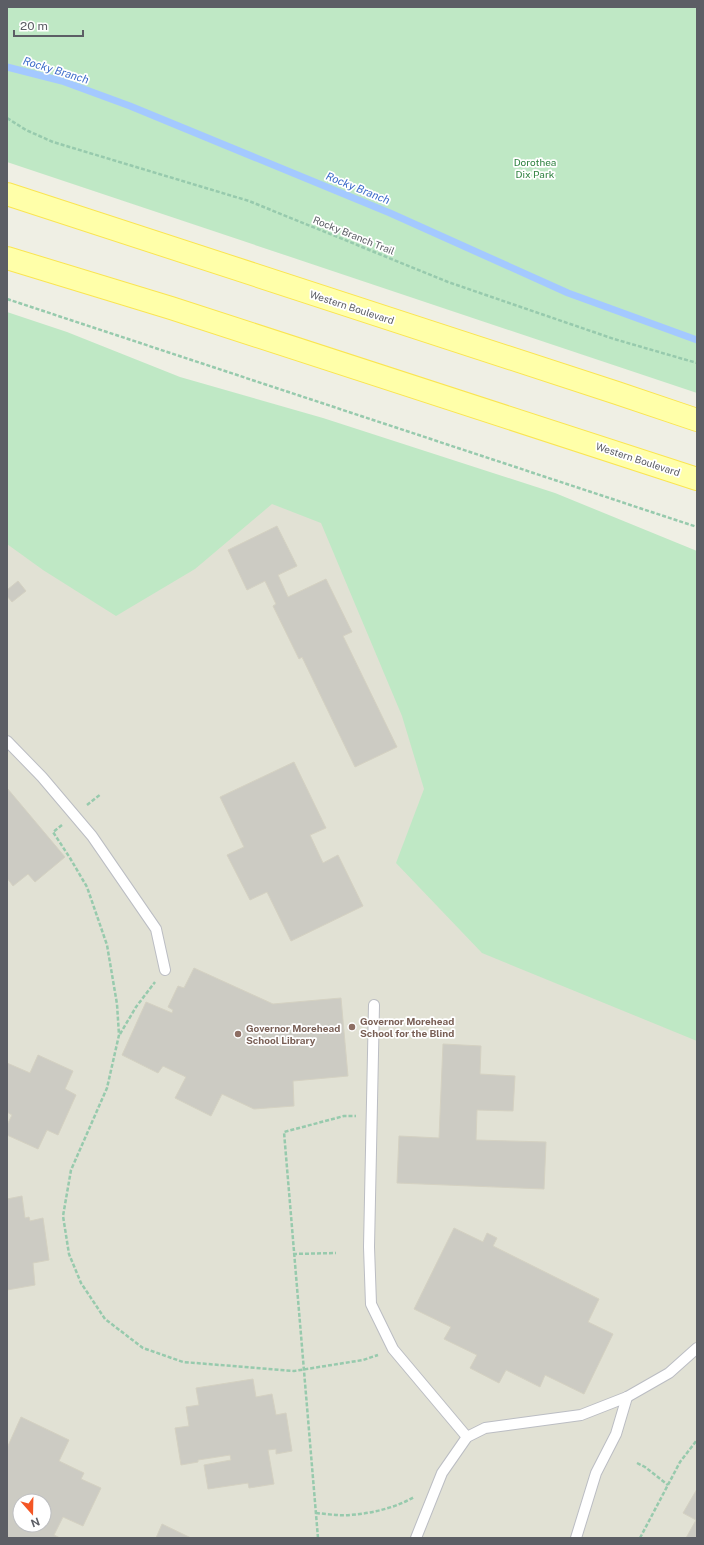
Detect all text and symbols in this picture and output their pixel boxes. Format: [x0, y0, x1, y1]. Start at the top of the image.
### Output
scale bar [14, 12, 83, 38]
text: 20 m [20, 19, 48, 33]
water label: Rocky Branch [22, 54, 90, 86]
park label: Dorothea Dix Park [514, 156, 556, 180]
water label: Rocky Branch [324, 170, 392, 206]
street label: Rocky Branch Trail [311, 213, 397, 257]
street label: Western Boulevard [308, 288, 396, 326]
street label: Western Boulevard [594, 440, 682, 478]
place label: Governor Morehead School for the Blind [360, 1015, 454, 1039]
place label: Governor Morehead School Library [246, 1022, 340, 1046]
marker: Governor Morehead School for the Blind [347, 1022, 357, 1032]
marker: Governor Morehead School Library [233, 1029, 243, 1039]
north arrow [12, 1493, 52, 1533]
text: N [29, 1515, 42, 1530]

